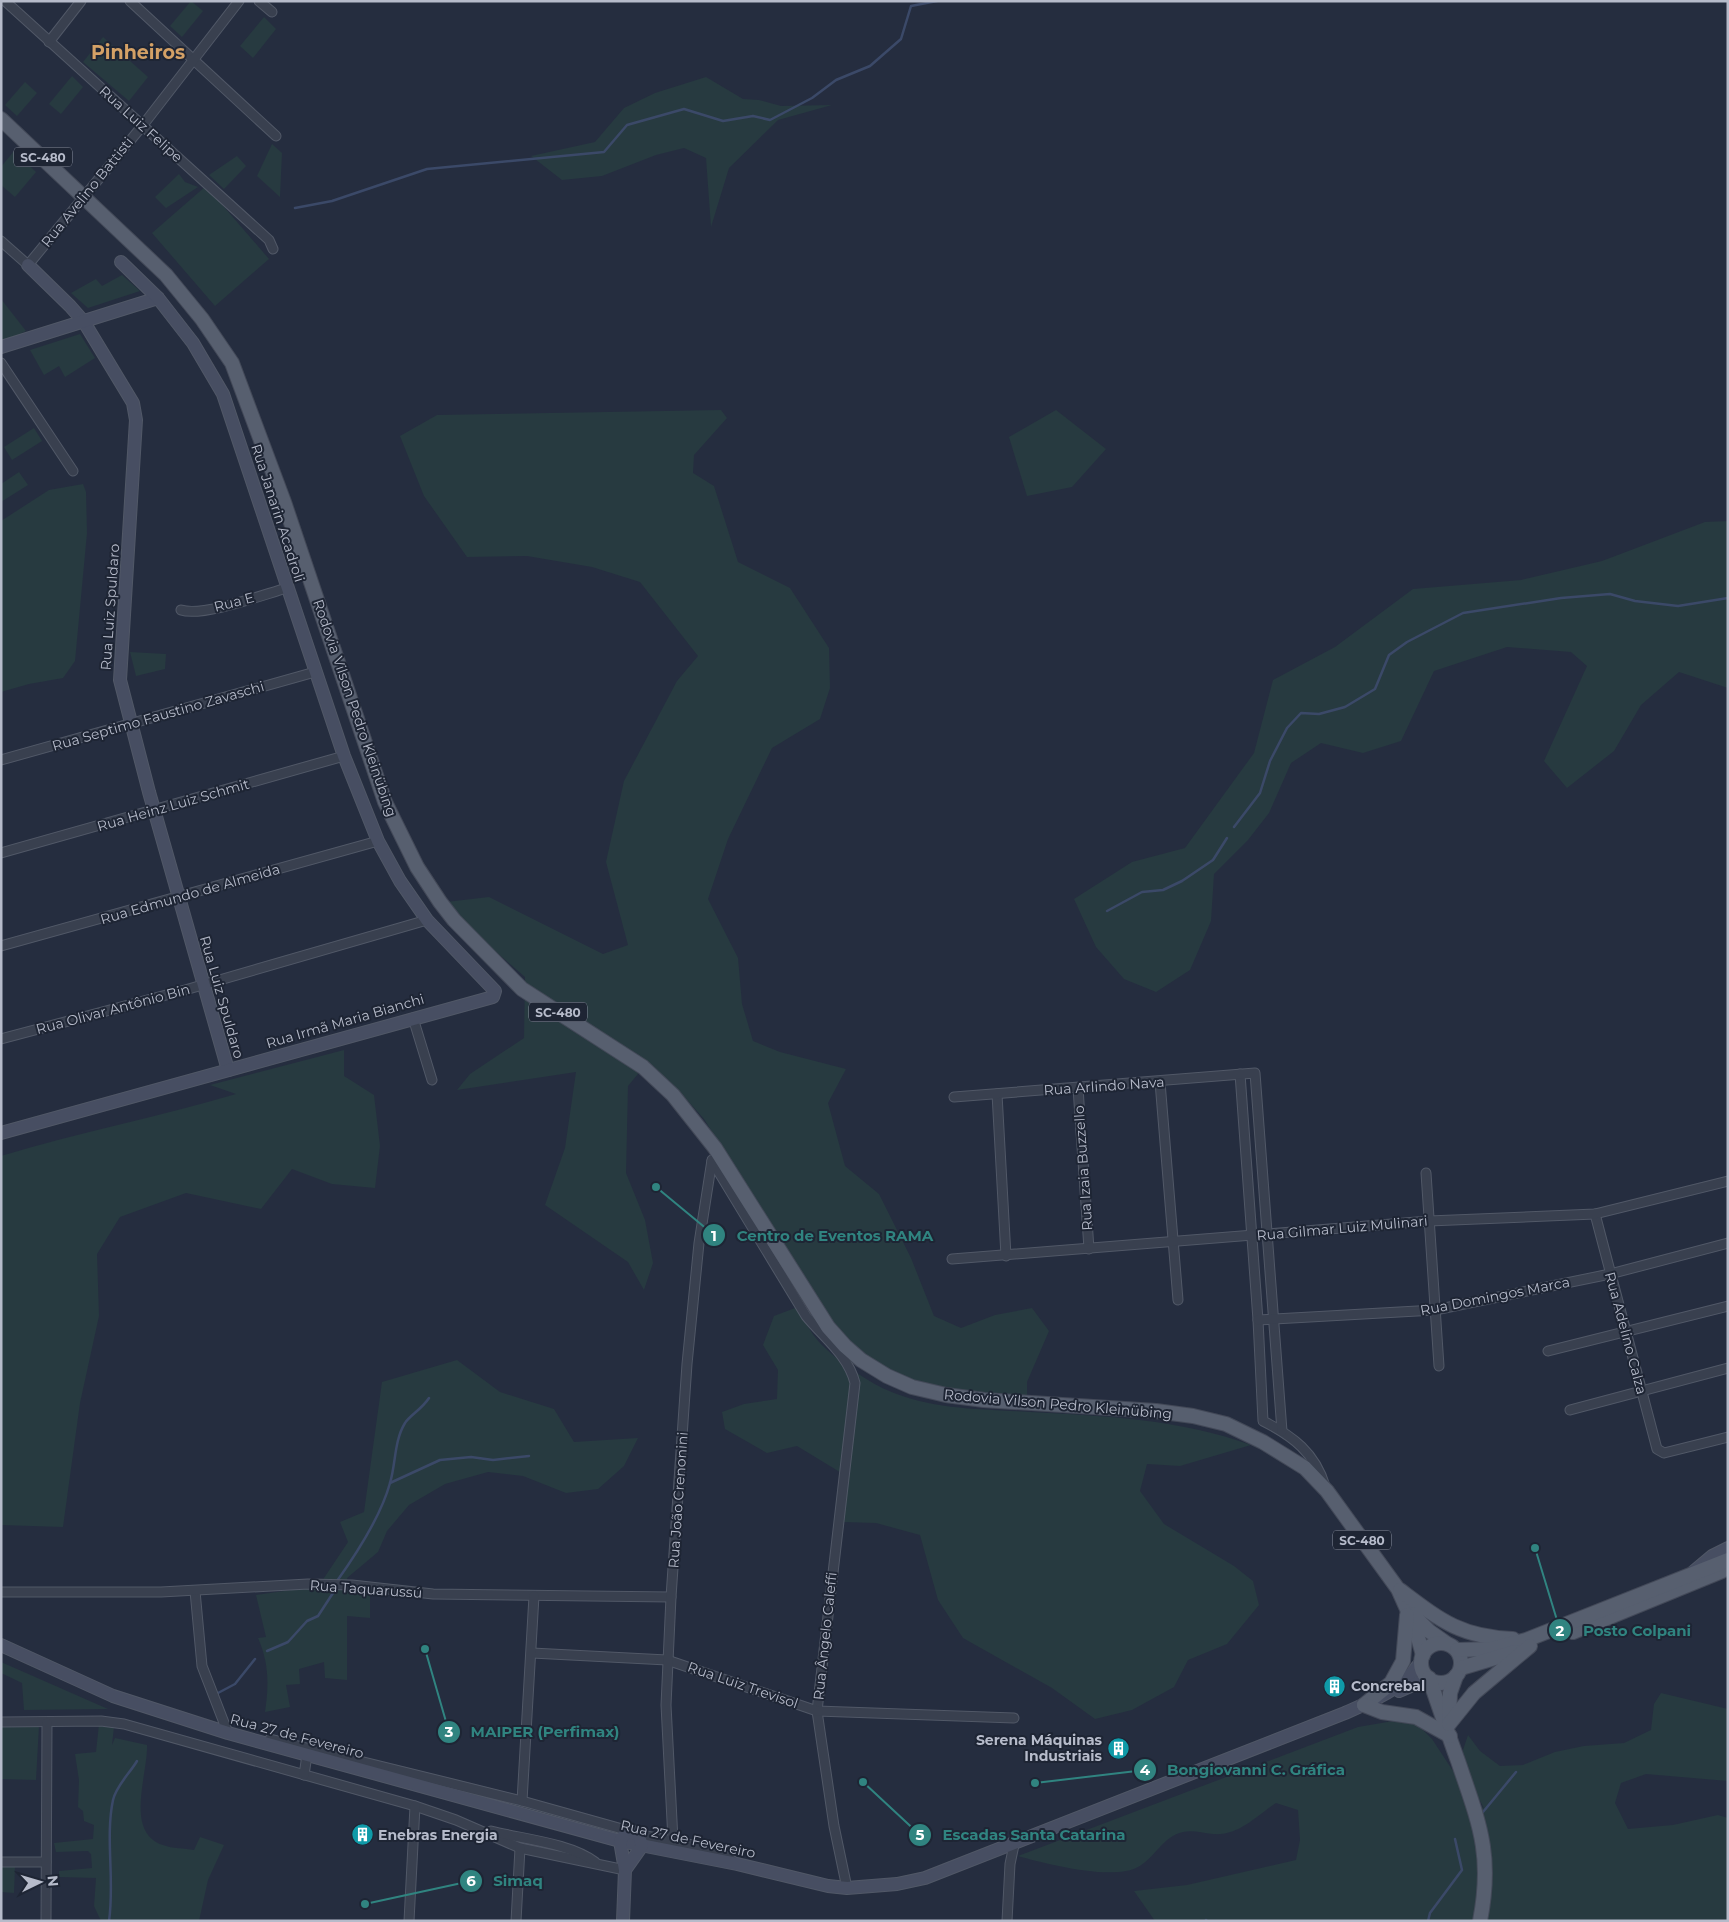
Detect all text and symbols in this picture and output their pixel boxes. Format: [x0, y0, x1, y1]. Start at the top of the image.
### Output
district label: Pinheiros [91, 41, 185, 64]
street label: Rua Luiz Felipe [96, 82, 186, 166]
street label: Rua Avelino Battisti [37, 133, 137, 251]
road number: SC-480 [14, 148, 72, 166]
street label: Rua Janarin Acadroli [247, 442, 309, 584]
street label: Rua Luiz Spuldaro [97, 543, 123, 671]
street label: Rua E [212, 588, 256, 616]
street label: Rodovia Vilson Pedro Kleinübing [309, 597, 401, 819]
street label: Rua Septimo Faustino Zavaschi [50, 677, 266, 755]
street label: Rua Heinz Luiz Schmit [95, 775, 251, 835]
street label: Rua Edmundo de Almeida [98, 860, 282, 928]
street label: Rua Luiz Spuldaro [196, 934, 248, 1061]
street label: Rua Olivar Antônio Bin [34, 980, 192, 1038]
street label: Rua Irmã Maria Bianchi [264, 990, 426, 1052]
road number: SC-480 [529, 1002, 587, 1022]
street label: Rua Arlindo Nava [1043, 1073, 1165, 1099]
street label: Rua Izaia Buzzello [1070, 1104, 1096, 1231]
street label: Rua Gilmar Luiz Mulinari [1256, 1212, 1428, 1244]
callout: Centro de Eventos RAMA [701, 1220, 943, 1250]
text: 1 [711, 1226, 717, 1245]
text: Centro de Eventos RAMA [737, 1226, 934, 1245]
street label: Rua Adelino Calza [1601, 1270, 1651, 1396]
street label: Rua Domingos Marca [1419, 1273, 1571, 1319]
street label: Rodovia Vilson Pedro Kleinübing [943, 1385, 1173, 1423]
street label: Rua João Crenonini [664, 1431, 692, 1569]
road number: SC-480 [1333, 1530, 1391, 1550]
street label: Rua Ângelo Caleffi [809, 1571, 841, 1701]
street label: Rua Taquarussú [309, 1576, 423, 1602]
callout: Posto Colpani [1548, 1615, 1701, 1645]
text: 2 [1556, 1621, 1565, 1640]
text: Posto Colpani [1583, 1621, 1691, 1640]
street label: Rua Luiz Trevisol [685, 1658, 801, 1712]
building icon: Concrebal [1323, 1674, 1347, 1698]
place label: Concrebal [1351, 1677, 1425, 1695]
street label: Rua 27 de Fevereiro [228, 1710, 366, 1763]
callout: MAIPER (Perfimax) [436, 1717, 630, 1747]
text: 3 [444, 1722, 454, 1741]
text: MAIPER (Perfimax) [471, 1722, 619, 1741]
place label: Serena Máquinas Industriais [976, 1731, 1103, 1765]
building icon: Serena Máquinas Industriais [1106, 1736, 1130, 1760]
callout: Bongiovanni C. Gráfica [1132, 1755, 1356, 1785]
text: 4 [1140, 1760, 1151, 1779]
text: Bongiovanni C. Gráfica [1167, 1760, 1345, 1779]
street label: Rua 27 de Fevereiro [619, 1816, 757, 1862]
callout: Escadas Santa Catarina [907, 1820, 1135, 1850]
building icon: Enebras Energia [350, 1823, 374, 1847]
text: 5 [916, 1825, 925, 1844]
text: Escadas Santa Catarina [942, 1825, 1126, 1844]
place label: Enebras Energia [378, 1826, 498, 1844]
north arrow [15, 1857, 65, 1907]
callout: Simaq [458, 1866, 553, 1896]
text: 6 [466, 1871, 476, 1890]
text: Simaq [493, 1871, 543, 1890]
text: N [43, 1874, 62, 1887]

